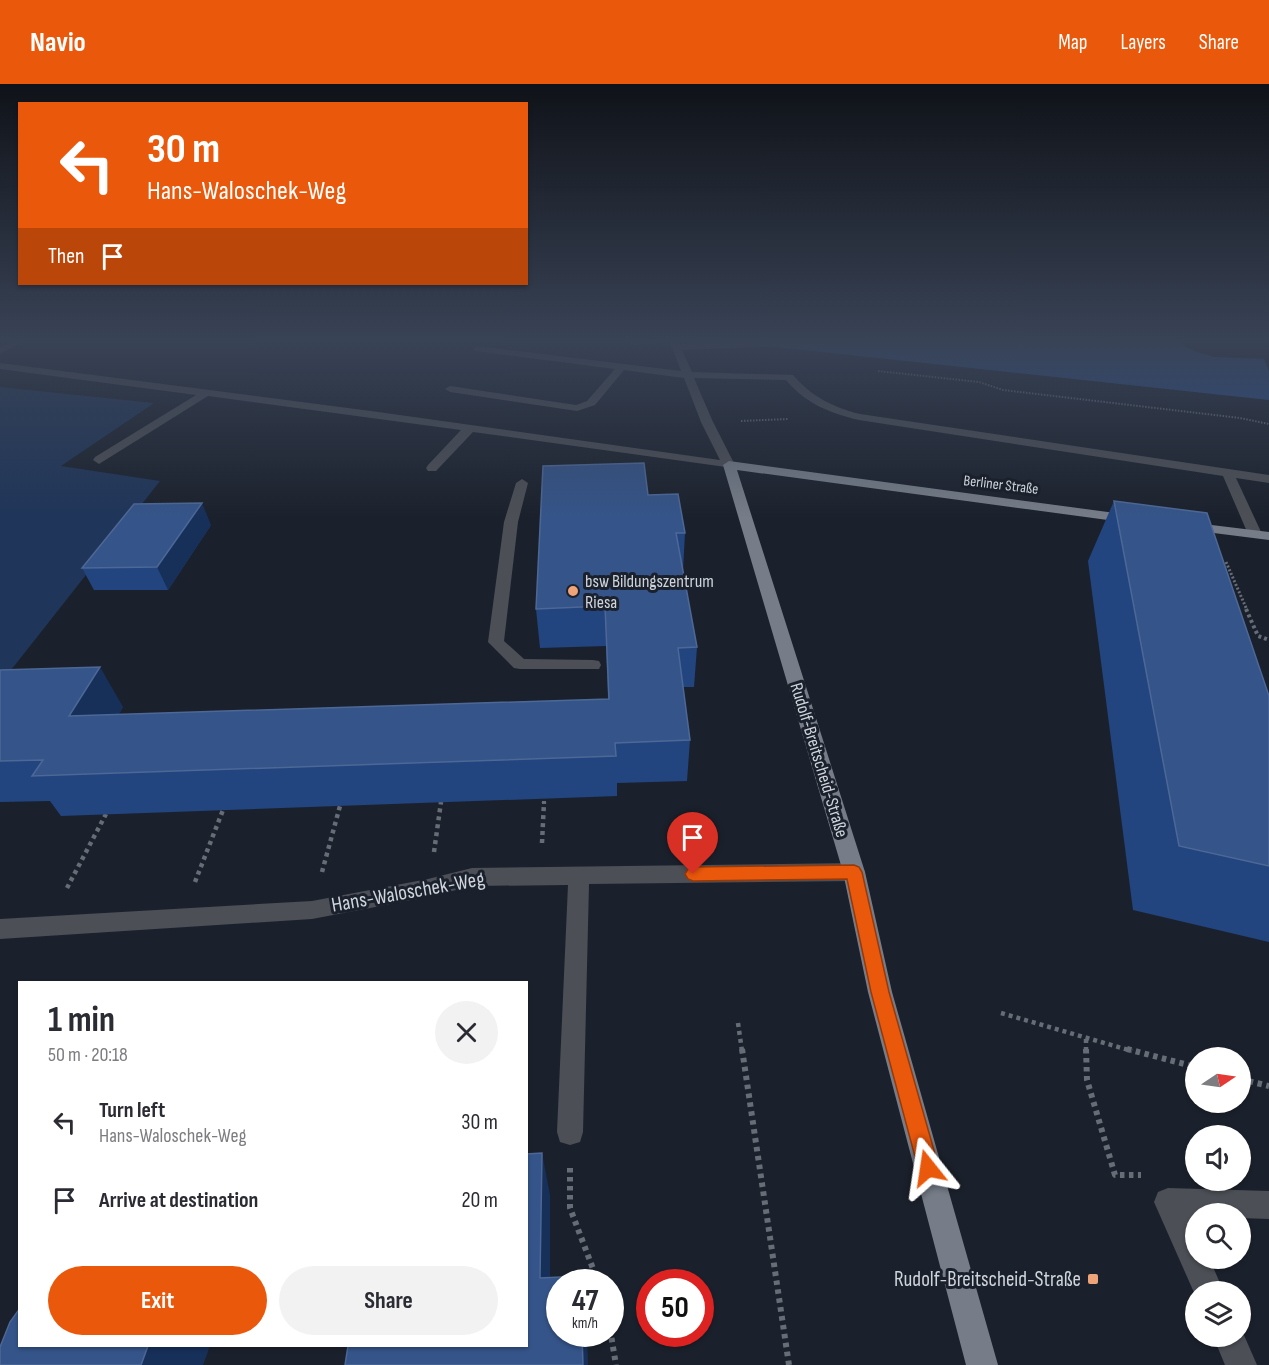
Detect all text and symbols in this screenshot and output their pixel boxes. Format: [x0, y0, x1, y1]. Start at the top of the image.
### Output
text: Navio [30, 26, 86, 59]
text: Map [1058, 30, 1087, 55]
text: Layers [1120, 30, 1166, 55]
text: Share [1199, 30, 1239, 55]
text: 30 m [147, 124, 220, 175]
icon: left [48, 126, 126, 204]
text: Hans-Waloschek-Weg [147, 175, 346, 207]
icon: arrive [96, 240, 129, 273]
text: Then [48, 243, 84, 270]
street label: Berliner Straße [963, 471, 1039, 499]
place label: bsw Bildungszentrum Riesa [585, 571, 714, 613]
marker: bsw Bildungszentrum Riesa [566, 584, 580, 598]
street label: Rudolf-Breitscheid-Straße [786, 680, 852, 840]
pin [667, 812, 718, 874]
icon: arrive [676, 821, 709, 854]
street label: Hans-Waloschek-Weg [330, 866, 486, 918]
text: 1 min [48, 999, 115, 1042]
button: close [435, 1001, 498, 1064]
text: 50 m · 20:18 [48, 1043, 128, 1067]
north arrow [1185, 1047, 1251, 1113]
map controls [1185, 1047, 1251, 1347]
text: Turn left [99, 1097, 165, 1124]
icon: left [48, 1106, 81, 1139]
text: 30 m [461, 1109, 498, 1136]
text: Hans-Waloschek-Weg [99, 1124, 247, 1148]
button: sound [1185, 1125, 1251, 1191]
position arrow [896, 1136, 960, 1200]
icon: arrive [48, 1184, 81, 1217]
text: Arrive at destination [99, 1187, 258, 1214]
text: 20 m [462, 1187, 498, 1214]
button: search [1185, 1203, 1251, 1269]
button: Exit [48, 1266, 267, 1335]
button: Share [279, 1266, 498, 1335]
place label: Rudolf-Breitscheid-Straße [894, 1267, 1081, 1292]
speed limit sign: 50 [636, 1269, 714, 1347]
marker: Rudolf-Breitscheid-Straße [1086, 1272, 1100, 1286]
button: layers [1185, 1281, 1251, 1347]
text: 47 [572, 1283, 598, 1319]
text: km/h [572, 1314, 598, 1333]

